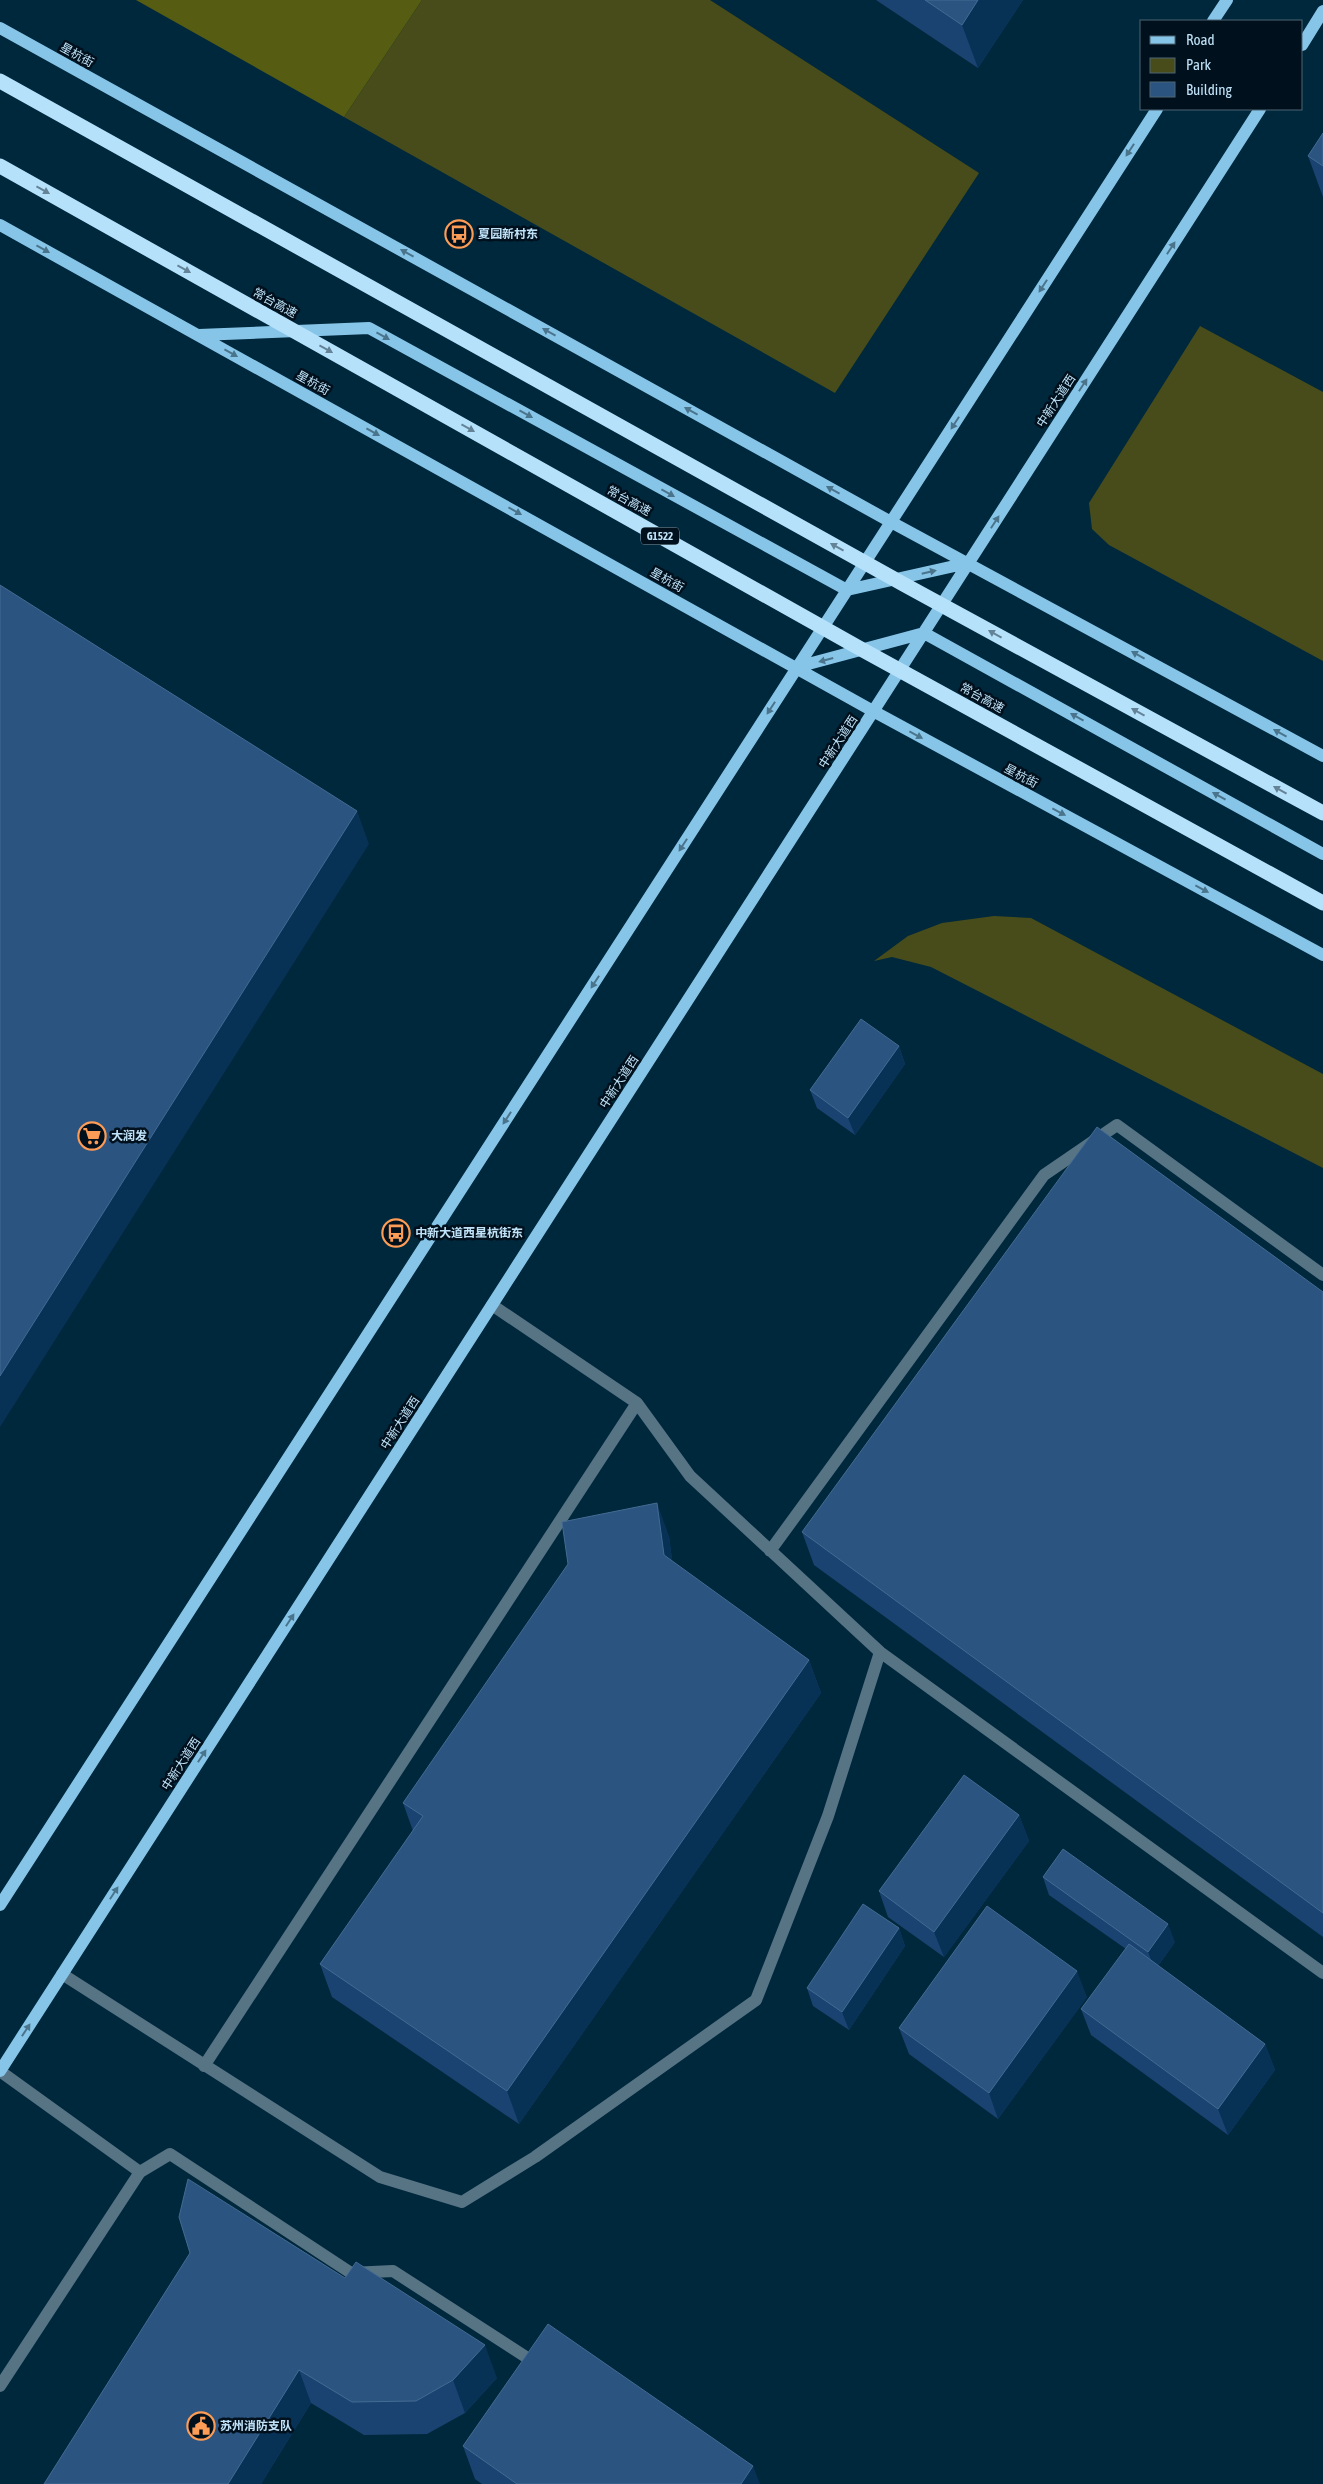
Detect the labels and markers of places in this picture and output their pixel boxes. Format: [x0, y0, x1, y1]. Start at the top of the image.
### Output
bus stop icon: 夏园新村东 [444, 219, 474, 249]
place label: 夏园新村东 [478, 227, 538, 241]
supermarket icon: 大润发 [77, 1121, 107, 1151]
place label: 大润发 [111, 1129, 147, 1143]
bus stop icon: 中新大道西星杭街东 [381, 1218, 411, 1248]
place label: 中新大道西星杭街东 [415, 1226, 523, 1240]
public building icon: 苏州消防支队 [186, 2411, 216, 2441]
place label: 苏州消防支队 [220, 2419, 292, 2433]

